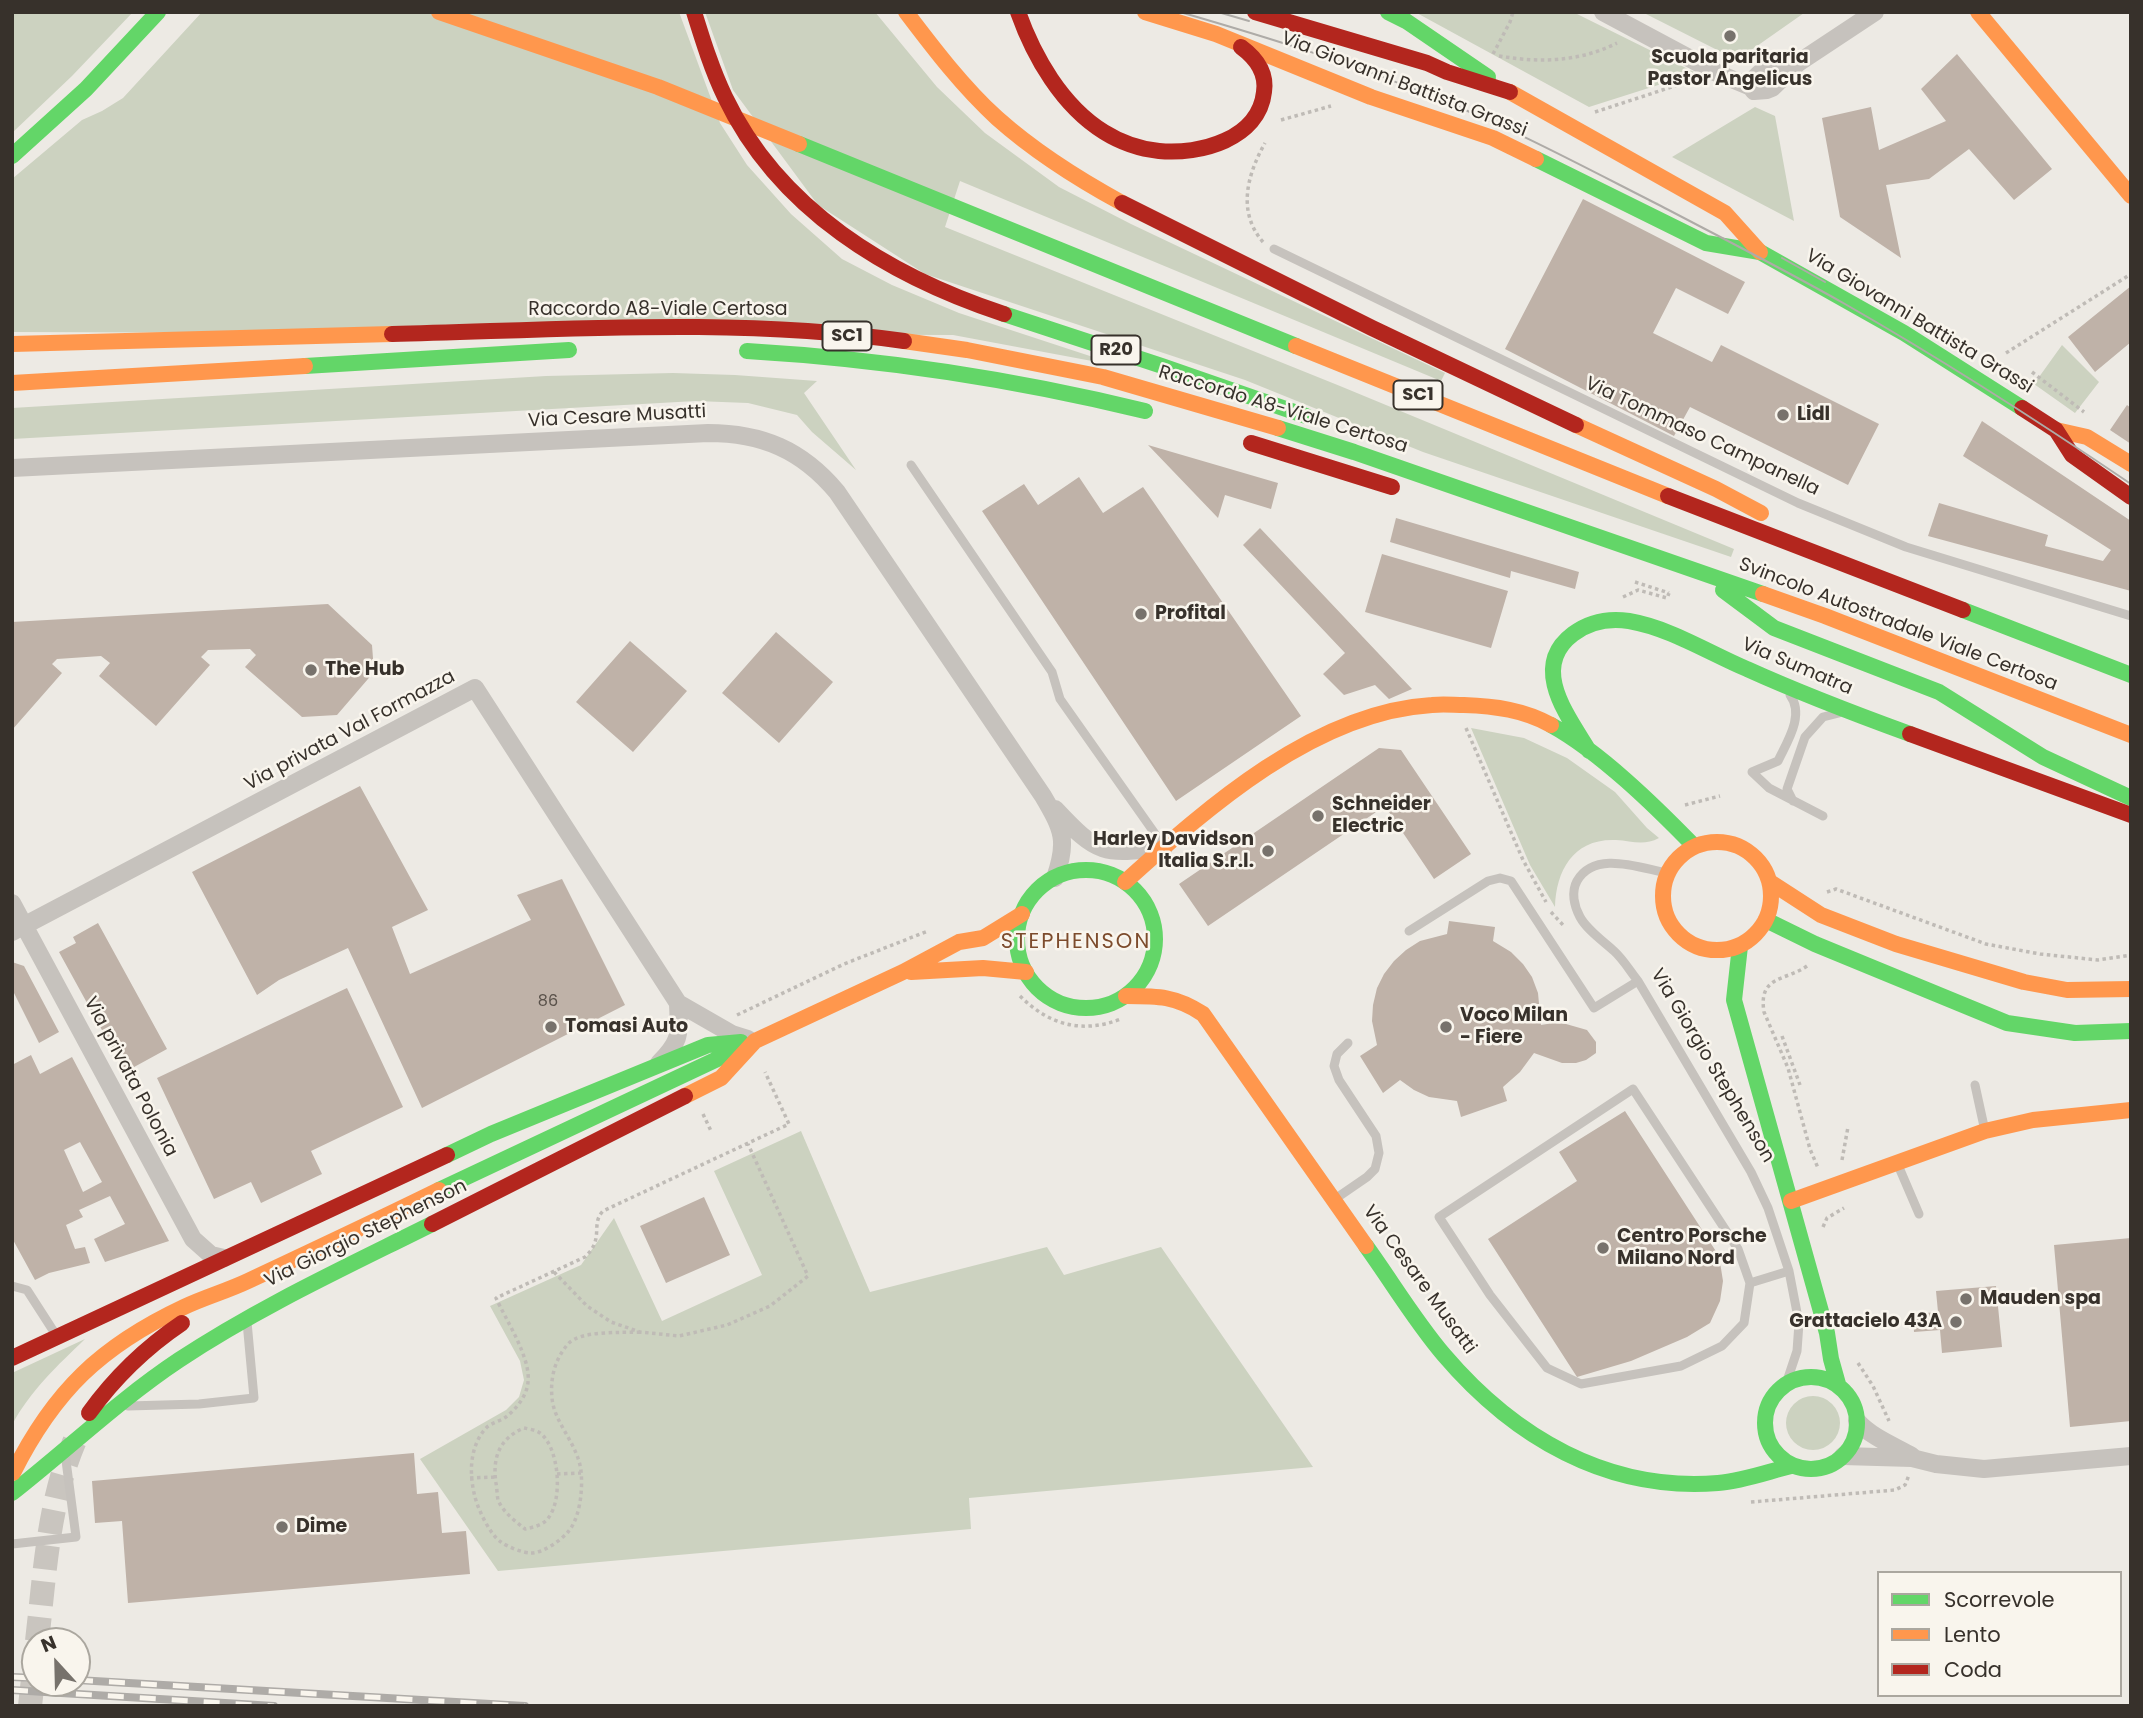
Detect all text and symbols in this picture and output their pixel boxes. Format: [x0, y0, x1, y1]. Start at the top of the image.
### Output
street label: Via Giovanni Battista Grassi [1278, 27, 1530, 143]
marker: Scuola paritaria Pastor Angelicus [1722, 28, 1738, 44]
place label: Scuola paritaria Pastor Angelicus [1648, 47, 1812, 91]
street label: Via Giovanni Battista Grassi [1801, 245, 2037, 399]
street label: Raccordo A8-Viale Certosa [528, 299, 788, 321]
road number: SC1 [822, 322, 872, 350]
road number: R20 [1092, 336, 1140, 364]
street label: Raccordo A8-Viale Certosa [1156, 361, 1410, 459]
street label: Via Tommaso Campanella [1581, 373, 1823, 501]
road number: SC1 [1394, 380, 1442, 410]
street label: Via Cesare Musatti [527, 401, 707, 433]
place label: Lidl [1797, 404, 1830, 426]
marker: Lidl [1775, 407, 1791, 423]
street label: Svincolo Autostradale Viale Certosa [1735, 554, 2061, 696]
place label: Profital [1155, 603, 1226, 625]
marker: Profital [1133, 606, 1149, 622]
street label: Via Sumatra [1738, 633, 1856, 701]
place label: The Hub [325, 659, 404, 681]
marker: The Hub [303, 662, 319, 678]
street label: Via privata Val Formazza [241, 666, 459, 796]
place label: Schneider Electric [1332, 794, 1431, 838]
marker: Schneider Electric [1310, 808, 1326, 824]
place label: Harley Davidson Italia S.r.l. [1093, 829, 1254, 873]
marker: Harley Davidson Italia S.r.l. [1260, 843, 1276, 859]
district label: STEPHENSON [1002, 930, 1150, 956]
street label: Via Giorgio Stephenson [1645, 965, 1779, 1167]
house number: 86 [538, 992, 558, 1012]
street label: Via privata Polonia [78, 993, 182, 1161]
place label: Voco Milan - Fiere [1460, 1005, 1568, 1049]
place label: Tomasi Auto [565, 1016, 688, 1038]
marker: Tomasi Auto [543, 1019, 559, 1035]
marker: Voco Milan - Fiere [1438, 1019, 1454, 1035]
street label: Via Giorgio Stephenson [261, 1175, 471, 1293]
street label: Via Cesare Musatti [1357, 1201, 1481, 1359]
place label: Centro Porsche Milano Nord [1617, 1226, 1767, 1270]
marker: Centro Porsche Milano Nord [1595, 1240, 1611, 1256]
place label: Mauden spa [1980, 1288, 2101, 1310]
marker: Mauden spa [1958, 1291, 1974, 1307]
place label: Grattacielo 43A [1789, 1311, 1942, 1333]
marker: Grattacielo 43A [1948, 1314, 1964, 1330]
place label: Dime [296, 1516, 347, 1538]
marker: Dime [274, 1519, 290, 1535]
legend [1877, 1571, 2122, 1697]
text: Scorrevole [1944, 1585, 2055, 1614]
text: Lento [1944, 1620, 2001, 1649]
north arrow [21, 1627, 91, 1697]
text: N [37, 1629, 60, 1659]
text: Coda [1944, 1655, 2002, 1684]

